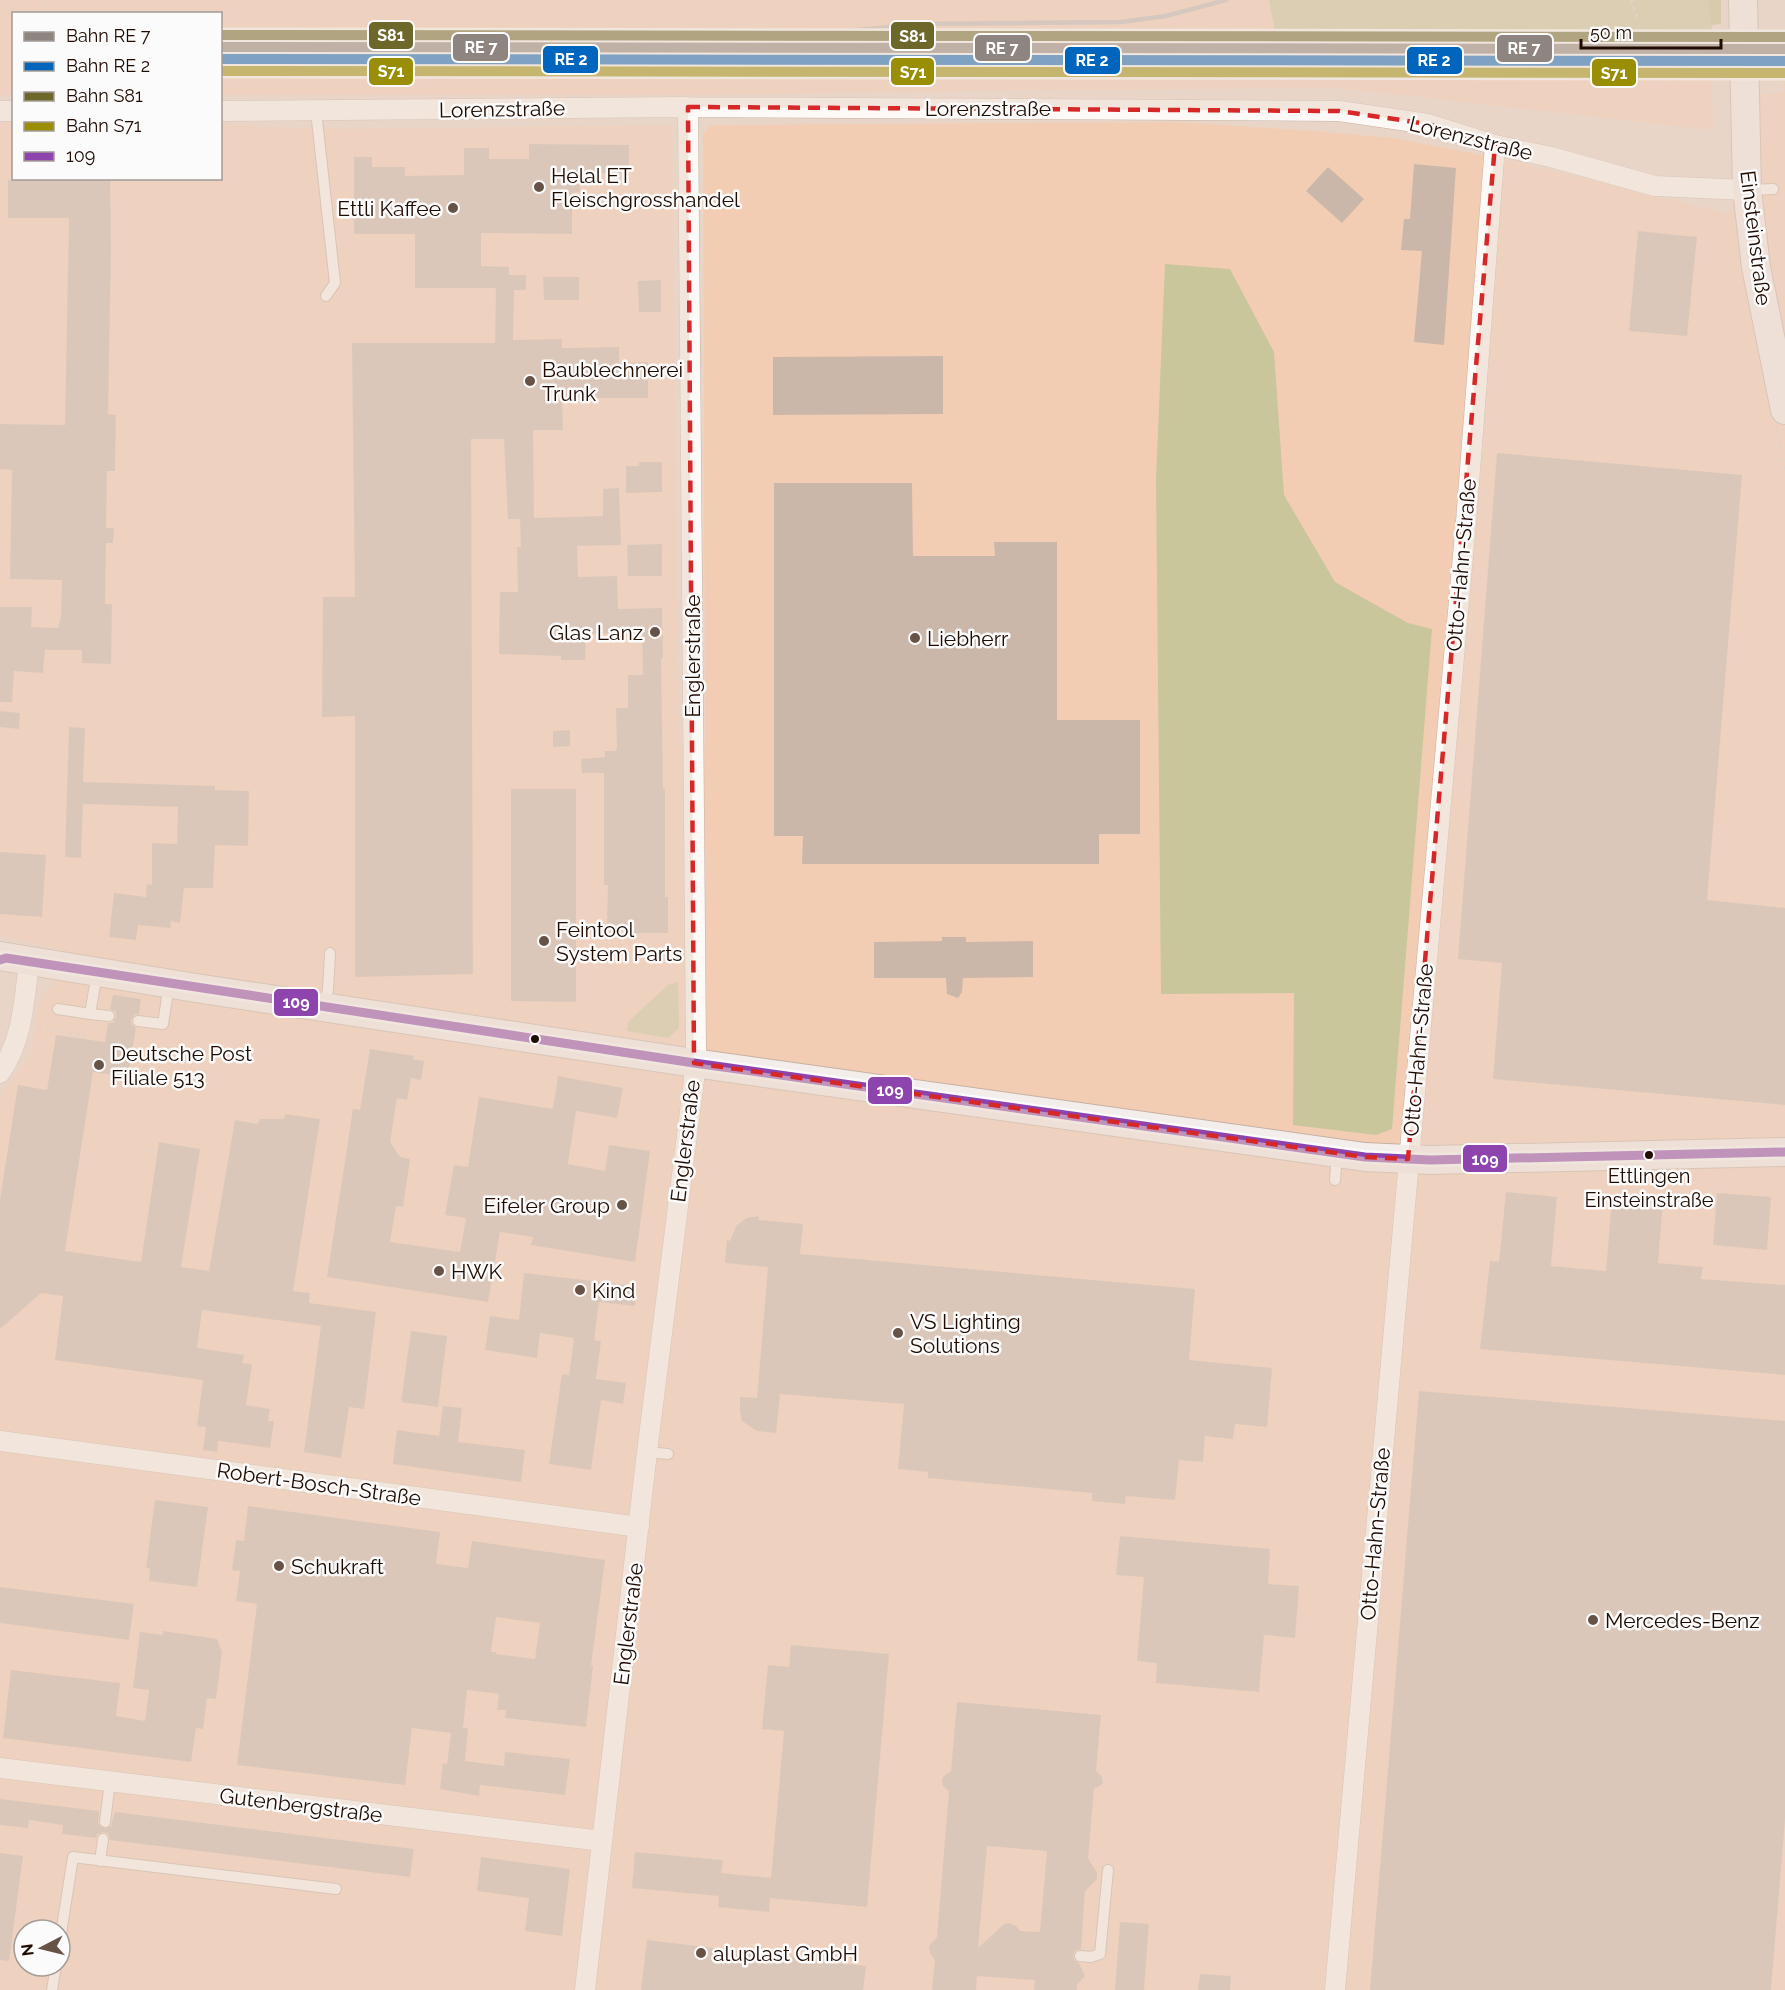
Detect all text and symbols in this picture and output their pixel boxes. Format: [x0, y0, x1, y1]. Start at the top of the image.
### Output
legend [12, 12, 222, 180]
scale bar [1581, 12, 1720, 50]
line badge: S81 [368, 21, 414, 50]
line badge: S81 [890, 21, 935, 50]
text: 50 m [1590, 22, 1632, 43]
text: Bahn RE 7 [66, 25, 151, 46]
text: S81 [377, 26, 405, 45]
text: S81 [899, 27, 927, 46]
line badge: RE 7 [452, 33, 509, 62]
line badge: RE 7 [974, 34, 1031, 62]
line badge: RE 7 [1496, 34, 1553, 63]
text: RE 7 [464, 38, 498, 57]
text: RE 7 [985, 39, 1019, 58]
text: RE 7 [1507, 39, 1541, 58]
line badge: RE 2 [542, 45, 599, 74]
line badge: RE 2 [1064, 46, 1121, 75]
line badge: RE 2 [1406, 46, 1463, 75]
text: RE 2 [554, 50, 588, 69]
text: RE 2 [1075, 51, 1109, 70]
text: RE 2 [1417, 51, 1451, 70]
text: Bahn RE 2 [66, 55, 150, 76]
line badge: S71 [368, 57, 414, 86]
line badge: S71 [890, 57, 935, 86]
line badge: S71 [1591, 58, 1637, 87]
text: S71 [378, 62, 404, 81]
text: S71 [900, 63, 926, 82]
text: S71 [1601, 64, 1627, 83]
text: Bahn S81 [66, 85, 143, 106]
street label: Lorenzstraße [439, 95, 565, 123]
street label: Lorenzstraße [925, 96, 1051, 121]
street label: Lorenzstraße [1407, 111, 1535, 165]
text: Bahn S71 [66, 115, 142, 136]
text: 109 [66, 145, 95, 166]
place label: Helal ET Fleischgrosshandel [551, 163, 740, 212]
street label: Einsteinstraße [1735, 169, 1777, 307]
marker: Helal ET Fleischgrosshandel [532, 180, 546, 194]
place label: Ettli Kaffee [337, 196, 441, 221]
marker: Ettli Kaffee [446, 201, 460, 215]
place label: Baublechnerei Trunk [542, 357, 683, 406]
marker: Baublechnerei Trunk [523, 374, 537, 388]
street label: Otto-Hahn-Straße [1441, 478, 1481, 652]
street label: Englerstraße [680, 594, 705, 718]
place label: Glas Lanz [549, 620, 643, 645]
marker: Glas Lanz [648, 625, 662, 639]
place label: Liebherr [927, 626, 1009, 651]
marker: Liebherr [908, 631, 922, 645]
place label: Feintool System Parts [556, 917, 682, 966]
marker: Feintool System Parts [537, 934, 551, 948]
street label: Otto-Hahn-Straße [1398, 963, 1438, 1137]
line badge: 109 [273, 988, 319, 1017]
text: 109 [282, 993, 310, 1012]
unlabelled marker [529, 1033, 541, 1045]
place label: Deutsche Post Filiale 513 [111, 1041, 252, 1090]
marker: Deutsche Post Filiale 513 [92, 1058, 106, 1072]
line badge: 109 [867, 1076, 913, 1105]
street label: Englerstraße [665, 1078, 705, 1204]
text: 109 [876, 1081, 904, 1100]
line badge: 109 [1462, 1144, 1508, 1173]
marker: Ettlingen Einsteinstraße [1643, 1149, 1655, 1161]
text: 109 [1471, 1150, 1499, 1169]
place label: Ettlingen Einsteinstraße [1584, 1164, 1714, 1212]
place label: Eifeler Group [483, 1193, 610, 1218]
marker: Eifeler Group [615, 1198, 629, 1212]
place label: HWK [451, 1259, 502, 1284]
marker: HWK [432, 1264, 446, 1278]
place label: Kind [592, 1278, 635, 1303]
marker: Kind [573, 1283, 587, 1297]
place label: VS Lighting Solutions [910, 1309, 1021, 1358]
marker: VS Lighting Solutions [891, 1326, 905, 1340]
street label: Otto-Hahn-Straße [1355, 1447, 1395, 1621]
street label: Robert-Bosch-Straße [215, 1457, 423, 1511]
place label: Schukraft [291, 1554, 384, 1579]
marker: Schukraft [272, 1559, 286, 1573]
street label: Englerstraße [608, 1561, 648, 1687]
place label: Mercedes-Benz [1605, 1608, 1760, 1633]
marker: Mercedes-Benz [1586, 1613, 1600, 1627]
street label: Gutenbergstraße [218, 1783, 384, 1827]
north arrow [12, 1918, 72, 1978]
place label: aluplast GmbH [713, 1941, 858, 1966]
text: N [17, 1943, 38, 1957]
marker: aluplast GmbH [694, 1946, 708, 1960]

